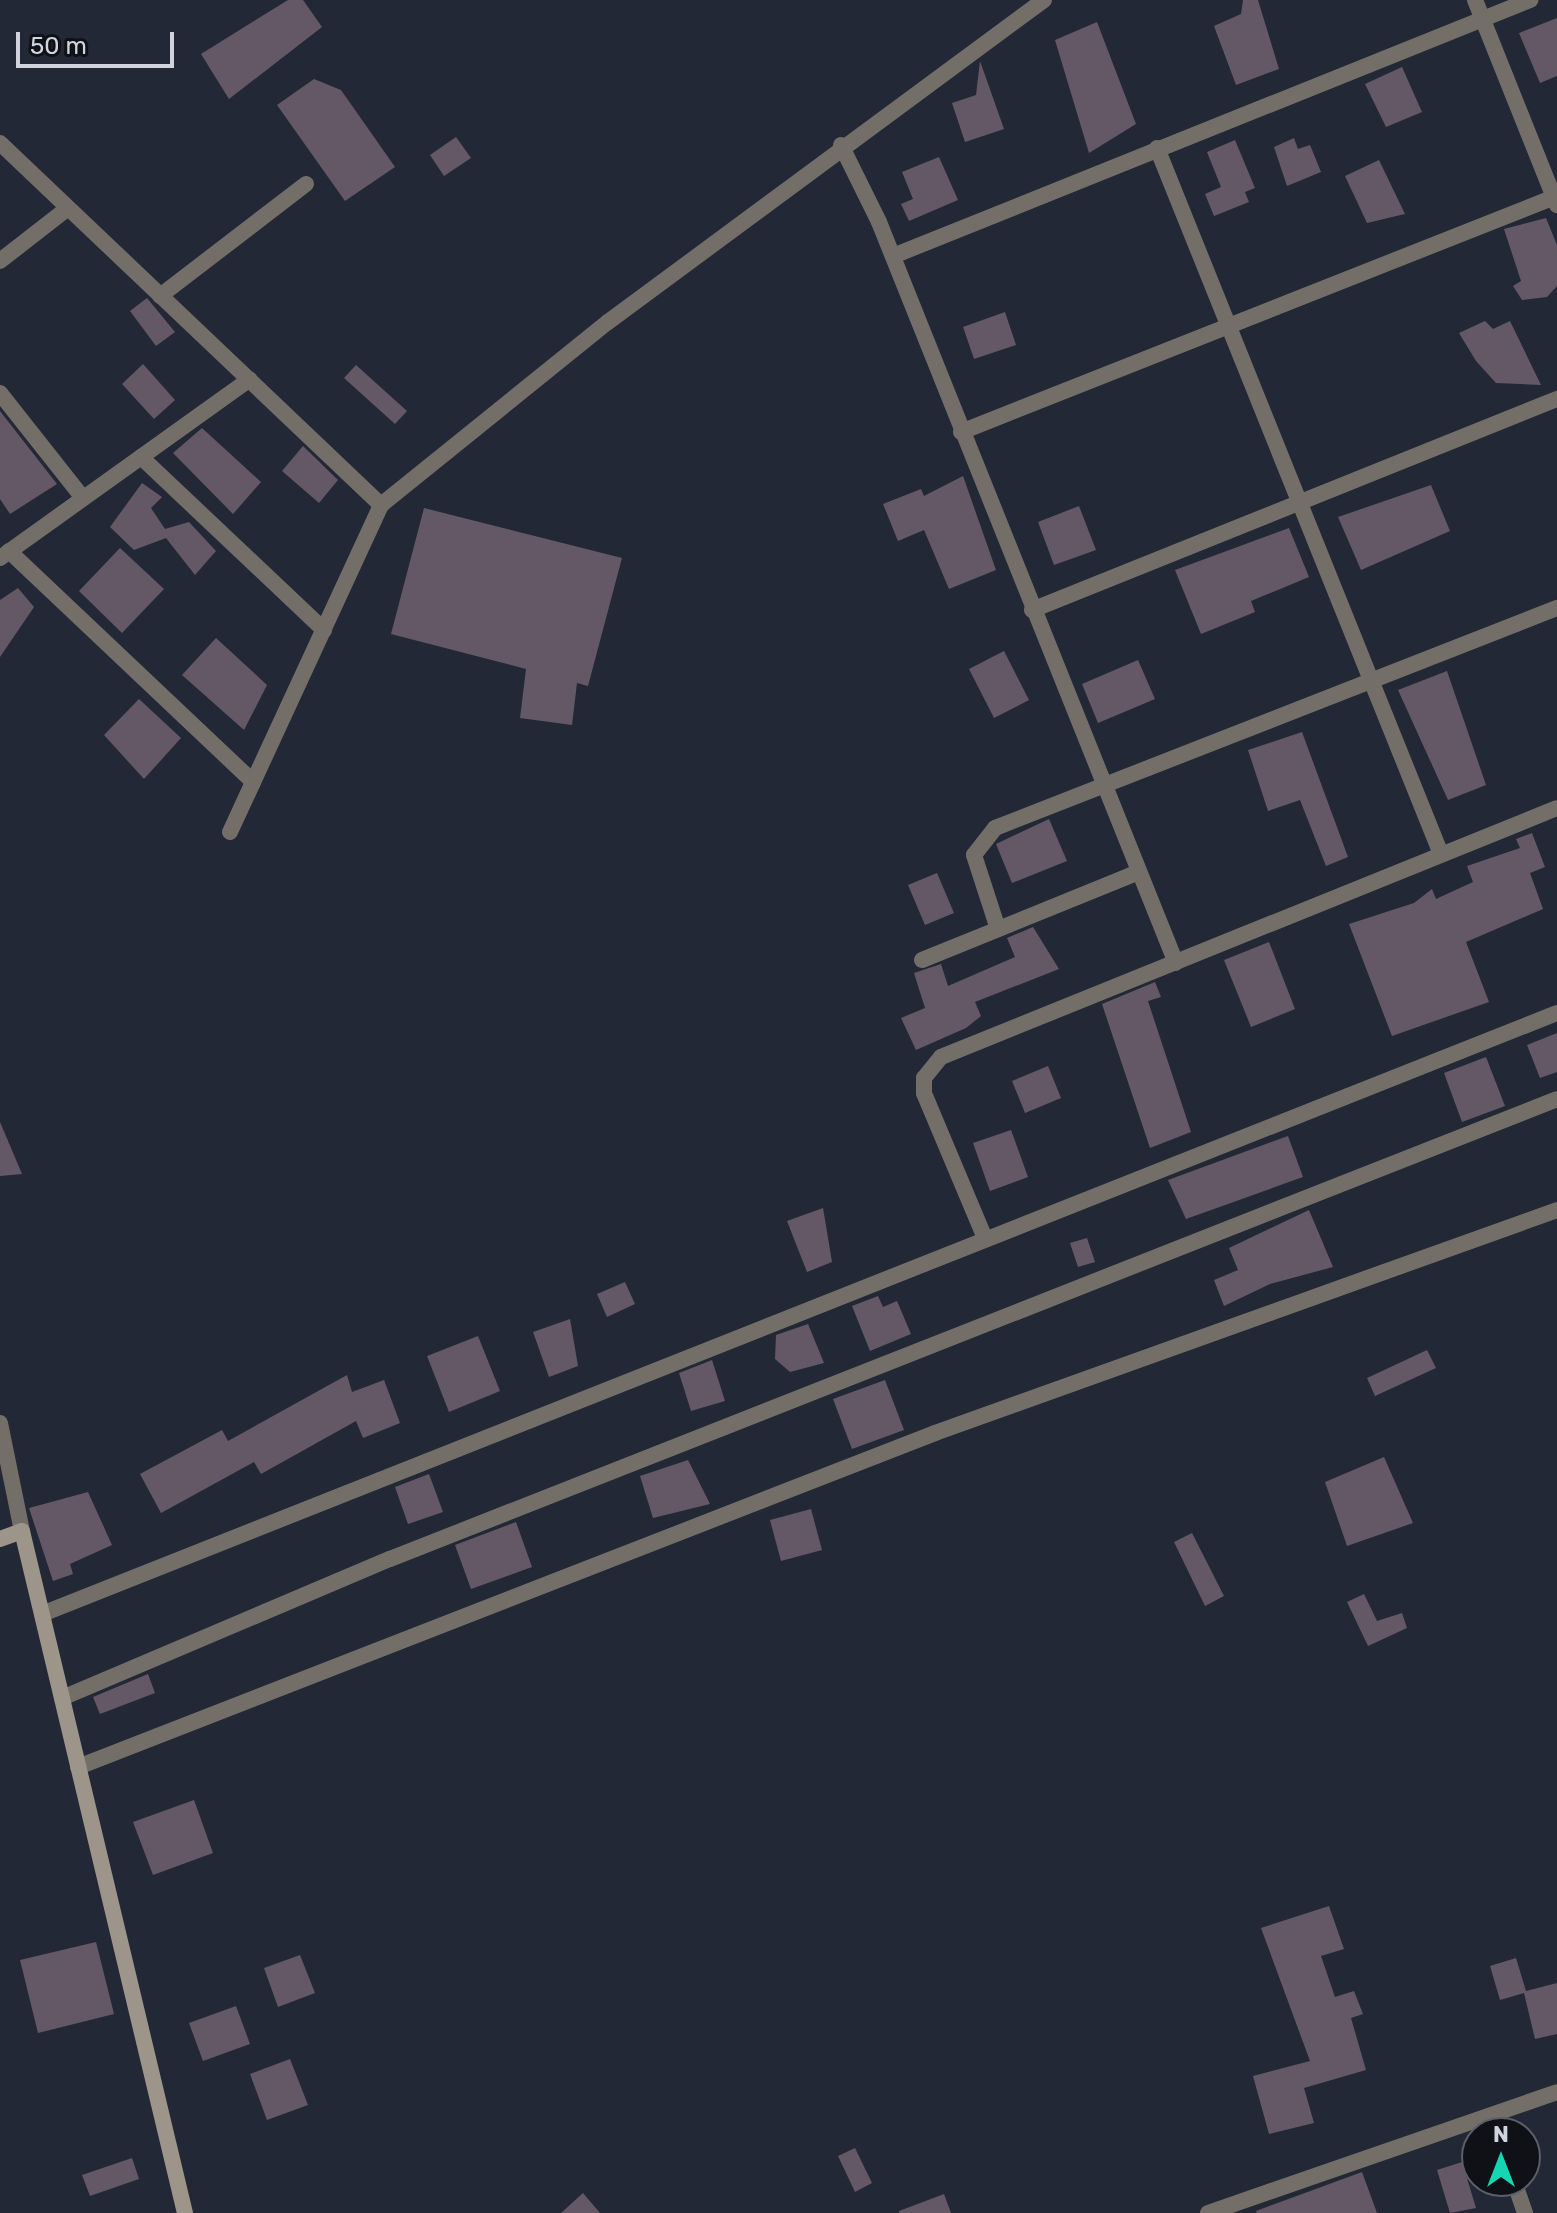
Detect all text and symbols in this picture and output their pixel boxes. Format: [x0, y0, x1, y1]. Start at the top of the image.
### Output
scale bar [20, 16, 178, 66]
text: 50 m [30, 32, 87, 60]
north arrow [1461, 2117, 1541, 2197]
text: N [1493, 2121, 1509, 2148]

